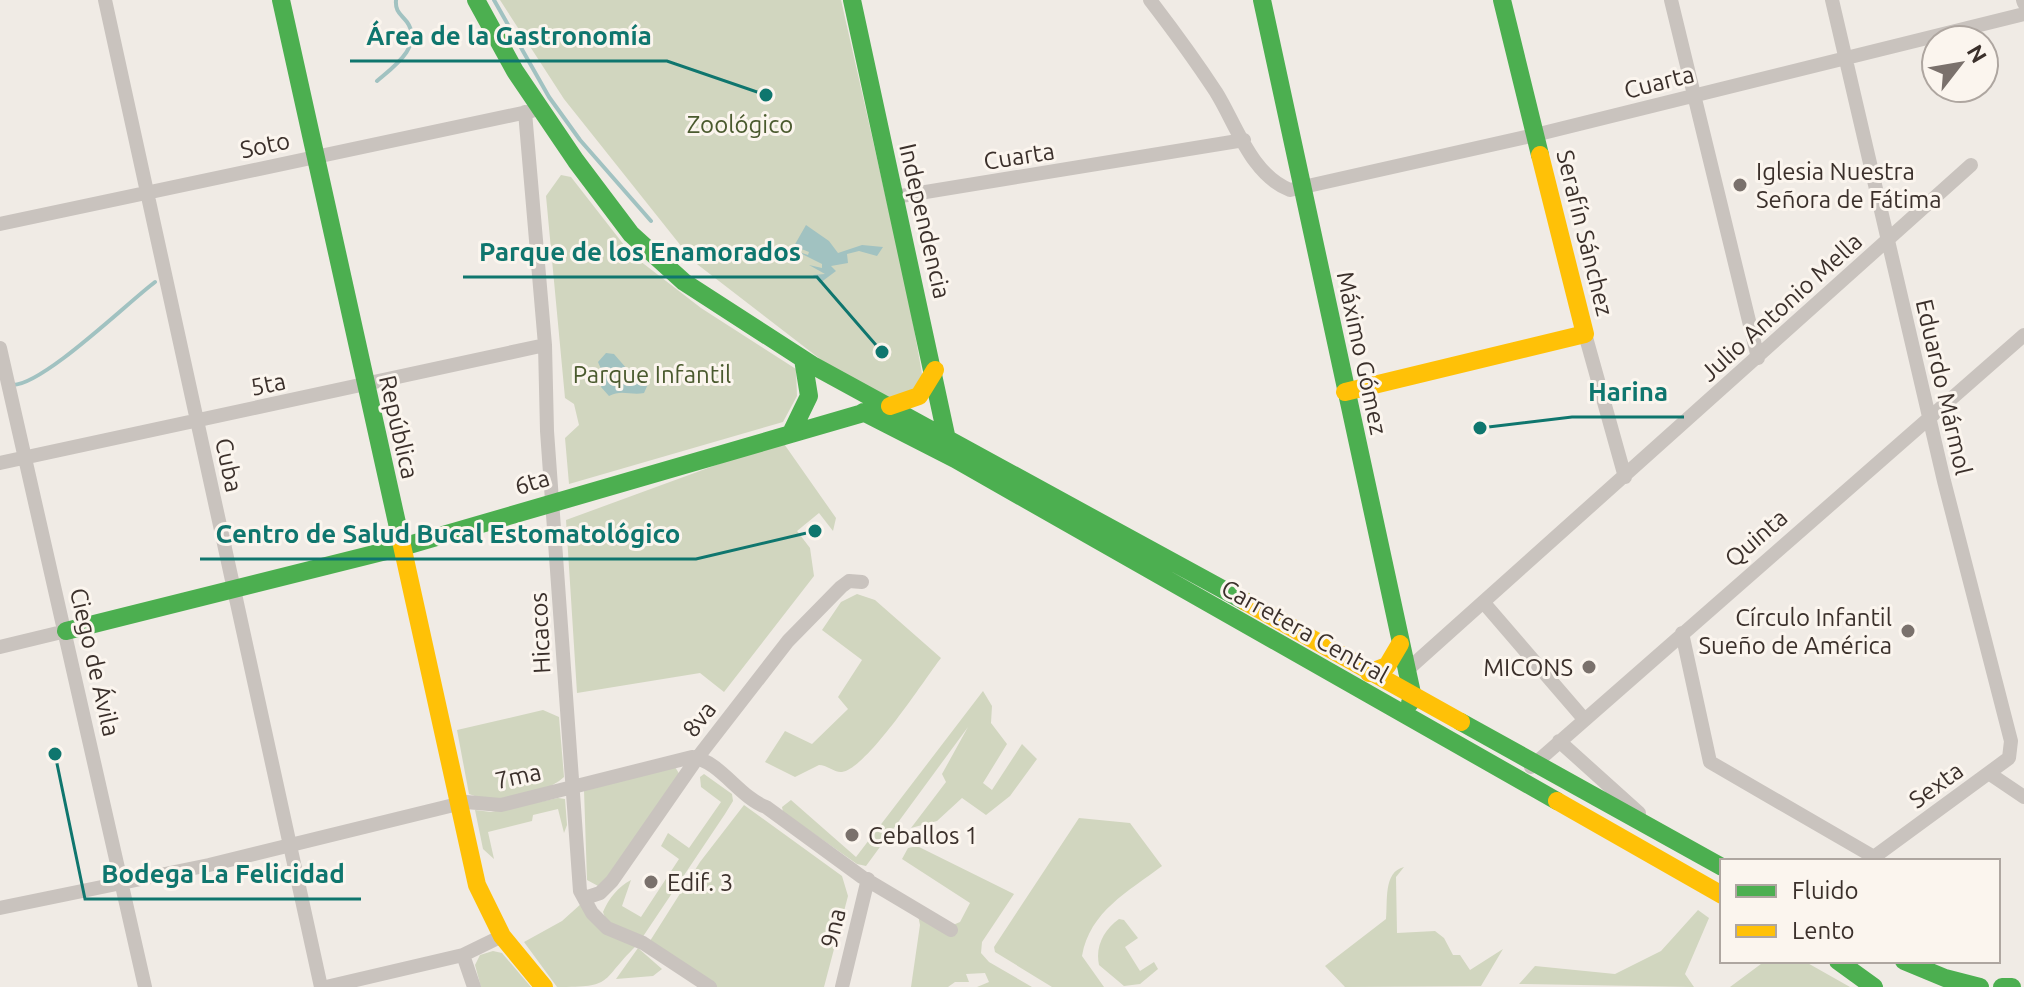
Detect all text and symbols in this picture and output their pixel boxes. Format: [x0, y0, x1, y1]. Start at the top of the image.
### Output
callout: Área de la Gastronomía [350, 11, 667, 61]
text: Área de la Gastronomía [366, 20, 652, 50]
north arrow [1920, 24, 2000, 104]
text: N [1963, 40, 1993, 67]
street label: Cuarta [1621, 60, 1697, 104]
park label: Zoológico [687, 111, 793, 138]
street label: Soto [238, 127, 292, 163]
street label: Cuarta [982, 137, 1056, 175]
street label: Independencia [894, 141, 956, 301]
street label: Serafín Sánchez [1551, 147, 1619, 319]
place label: Iglesia Nuestra Señora de Fátima [1756, 158, 1942, 213]
marker: Iglesia Nuestra Señora de Fátima [1731, 176, 1749, 194]
callout: Parque de los Enamorados [463, 227, 817, 277]
street label: Julio Antonio Mella [1695, 227, 1867, 387]
text: Parque de los Enamorados [479, 237, 801, 266]
street label: Máximo Gómez [1332, 269, 1392, 437]
street label: Eduardo Mármol [1911, 297, 1977, 477]
park label: Parque Infantil [573, 361, 731, 388]
street label: 5ta [248, 367, 288, 401]
callout: Harina [1572, 367, 1684, 417]
street label: República [374, 373, 424, 481]
text: Harina [1588, 377, 1668, 406]
street label: Cuba [210, 436, 248, 494]
street label: 6ta [511, 464, 553, 500]
street label: Quinta [1719, 504, 1793, 572]
callout: Centro de Salud Bucal Estomatológico [200, 509, 696, 559]
text: Centro de Salud Bucal Estomatológico [216, 519, 680, 548]
street label: Carretera Central [1217, 574, 1393, 688]
street label: Ciego de Ávila [65, 585, 126, 739]
street label: Hicacos [524, 592, 556, 674]
place label: Círculo Infantil Sueño de América [1699, 604, 1892, 659]
marker: Círculo Infantil Sueño de América [1899, 622, 1917, 640]
place label: MICONS [1483, 654, 1573, 681]
marker: MICONS [1580, 658, 1598, 676]
street label: 8va [677, 696, 721, 742]
street label: Sexta [1904, 757, 1968, 813]
street label: 7ma [492, 758, 544, 794]
place label: Ceballos 1 [868, 822, 978, 849]
marker: Ceballos 1 [843, 826, 861, 844]
callout: Bodega La Felicidad [85, 849, 361, 899]
text: Bodega La Felicidad [101, 859, 345, 888]
legend [1720, 859, 2000, 963]
place label: Edif. 3 [667, 869, 733, 896]
marker: Edif. 3 [642, 873, 660, 891]
text: Fluido [1792, 877, 1859, 904]
street label: 9na [815, 906, 851, 950]
text: Lento [1792, 917, 1855, 944]

